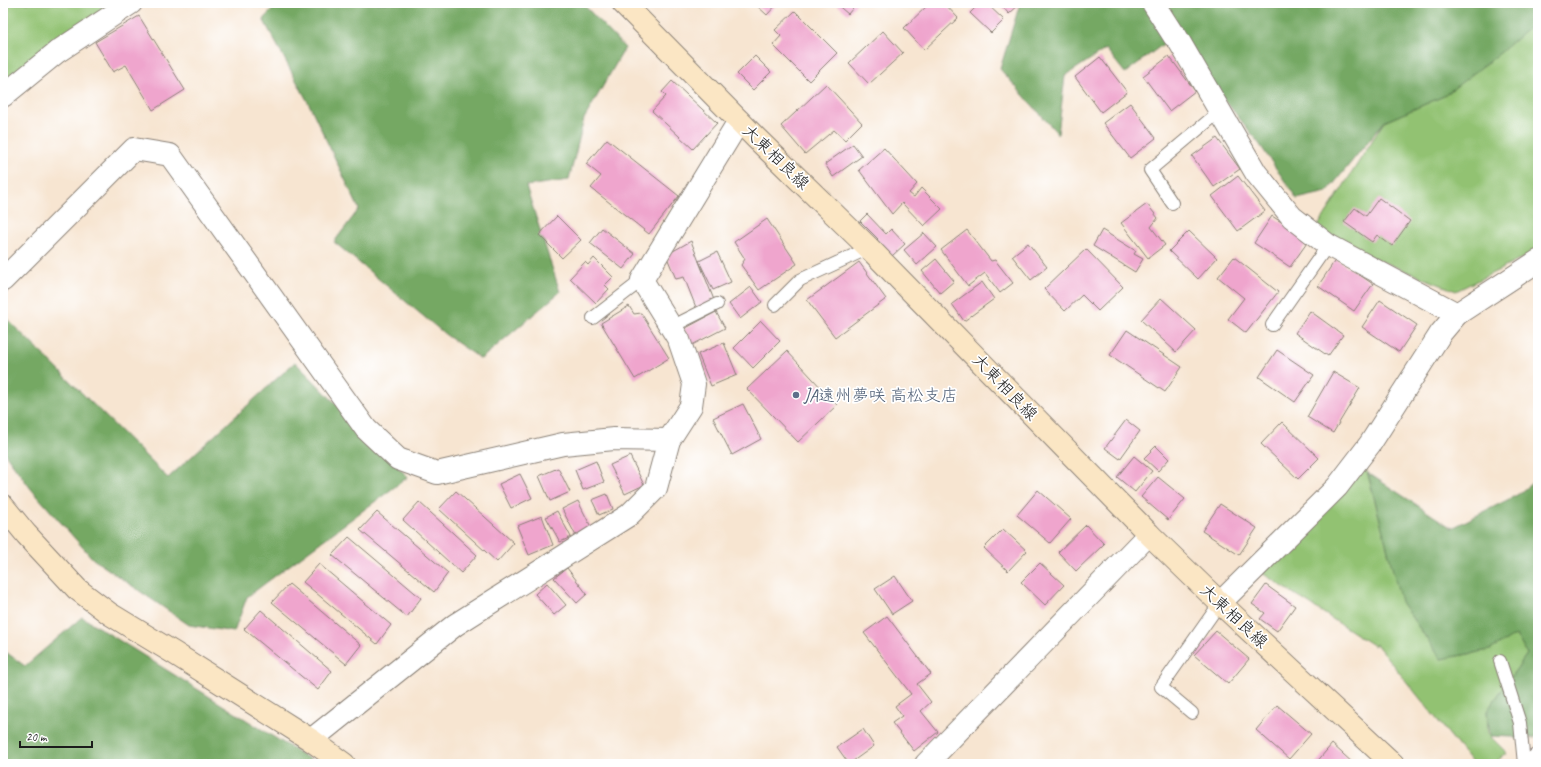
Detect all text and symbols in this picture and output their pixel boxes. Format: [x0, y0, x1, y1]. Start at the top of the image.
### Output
street label: 大東相良線 [738, 120, 814, 194]
street label: 大東相良線 [968, 349, 1042, 425]
place label: JA遠州夢咲 高松支店 [803, 385, 958, 406]
marker: JA遠州夢咲 高松支店 [791, 390, 801, 400]
street label: 大東相良線 [1196, 579, 1272, 653]
scale bar [20, 723, 92, 749]
text: 20 m [26, 729, 48, 745]

